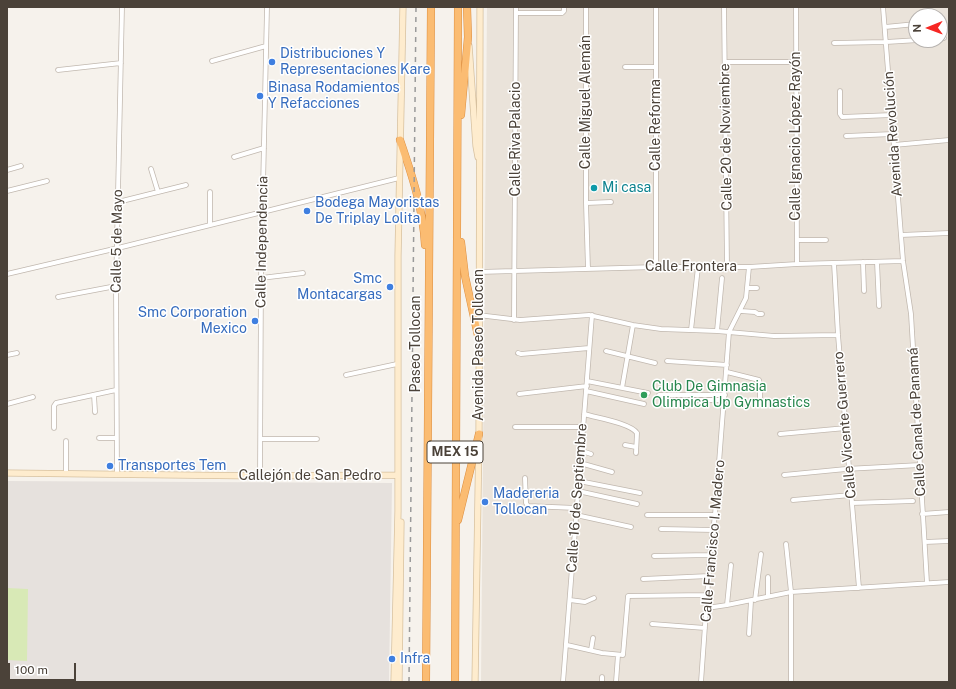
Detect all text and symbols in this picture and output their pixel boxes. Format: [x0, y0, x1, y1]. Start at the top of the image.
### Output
north arrow [908, 8, 948, 48]
text: N [911, 24, 923, 33]
street label: Calle Miguel Alemán [578, 35, 594, 169]
place label: Distribuciones Y Representaciones Kare [280, 46, 430, 78]
street label: Calle Ignacio López Rayón [788, 51, 804, 221]
marker: Distribuciones Y Representaciones Kare [267, 57, 277, 67]
street label: Calle 20 de Noviembre [716, 63, 736, 211]
street label: Avenida Revolución [880, 71, 906, 197]
street label: Calle Reforma [648, 79, 664, 171]
place label: Binasa Rodamientos Y Refacciones [268, 80, 400, 112]
street label: Calle Riva Palacio [508, 82, 524, 196]
marker: Binasa Rodamientos Y Refacciones [255, 91, 265, 101]
street label: Calle Independencia [252, 176, 272, 308]
place label: Mi casa [602, 180, 651, 196]
marker: Mi casa [589, 183, 599, 193]
street label: Calle 5 de Mayo [108, 189, 126, 293]
place label: Bodega Mayoristas De Triplay Lolita [315, 195, 439, 228]
marker: Bodega Mayoristas De Triplay Lolita [302, 206, 312, 216]
street label: Calle Frontera [645, 259, 737, 275]
street label: Avenida Paseo Tollocan [471, 269, 487, 421]
place label: Smc Montacargas [297, 271, 382, 304]
marker: Smc Montacargas [385, 282, 395, 292]
street label: Paseo Tollocan [408, 295, 424, 393]
place label: Smc Corporation Mexico [138, 305, 247, 338]
marker: Smc Corporation Mexico [250, 316, 260, 326]
street label: Calle Canal de Panamá [905, 347, 929, 497]
street label: Calle Vicente Guerrero [830, 351, 860, 499]
place label: Club De Gimnasia Olimpica Up Gymnastics [652, 379, 810, 412]
marker: Club De Gimnasia Olimpica Up Gymnastics [639, 390, 649, 400]
street label: Calle 16 de Septiembre [563, 423, 591, 573]
road number: MEX 15 [427, 441, 483, 463]
place label: Transportes Tem [118, 458, 226, 474]
street label: Calle Francisco I. Madero [698, 459, 728, 623]
marker: Transportes Tem [105, 461, 115, 471]
street label: Callejón de San Pedro [239, 468, 381, 484]
place label: Madereria Tollocan [493, 486, 559, 518]
marker: Madereria Tollocan [480, 497, 490, 507]
place label: Infra [400, 651, 430, 667]
marker: Infra [387, 654, 397, 664]
scale bar [10, 655, 78, 681]
text: 100 m [15, 663, 48, 677]

